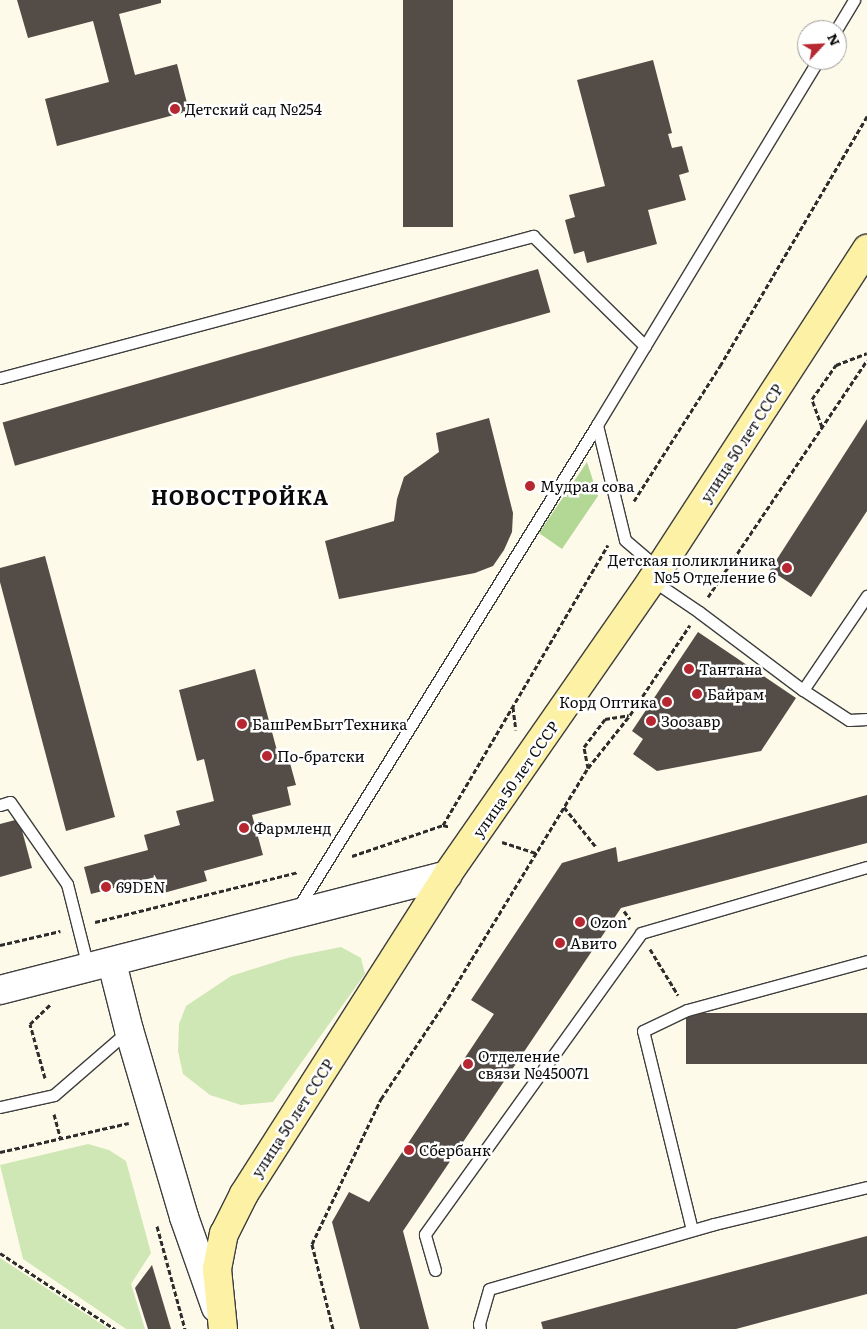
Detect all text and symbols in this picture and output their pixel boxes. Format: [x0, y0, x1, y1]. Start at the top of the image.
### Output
north arrow [797, 20, 847, 70]
text: N [823, 30, 846, 49]
place label: Детский сад №254 [185, 100, 322, 118]
marker: Детский сад №254 [169, 103, 181, 115]
street label: улица 50 лет СССР [696, 381, 786, 505]
place label: Мудрая сова [540, 477, 634, 495]
marker: Мудрая сова [524, 480, 536, 492]
district label: НОВОСТРОЙКА [150, 484, 330, 508]
place label: Детская поликлиника №5 Отделение 6 [608, 550, 776, 585]
marker: Детская поликлиника №5 Отделение 6 [780, 561, 794, 575]
place label: Тантана [699, 660, 762, 678]
marker: Тантана [683, 663, 695, 675]
place label: Байрам [707, 685, 764, 703]
marker: Байрам [691, 688, 703, 700]
place label: Корд Оптика [559, 693, 657, 711]
marker: Корд Оптика [661, 696, 673, 708]
place label: Зоозавр [661, 712, 720, 730]
place label: БашРемБытТехника [252, 715, 407, 733]
marker: Зоозавр [645, 715, 657, 727]
marker: БашРемБытТехника [236, 718, 248, 730]
street label: улица 50 лет СССР [468, 718, 562, 840]
place label: По-братски [277, 747, 365, 765]
marker: По-братски [261, 750, 273, 762]
place label: Фармленд [254, 819, 331, 837]
marker: Фармленд [238, 822, 250, 834]
place label: 69DEN [116, 878, 165, 896]
marker: 69DEN [100, 881, 112, 893]
place label: Ozon [590, 913, 627, 931]
marker: Ozon [574, 916, 586, 928]
place label: Авито [570, 934, 617, 952]
marker: Авито [554, 937, 566, 949]
place label: Отделение связи №450071 [478, 1046, 589, 1081]
street label: улица 50 лет СССР [247, 1056, 337, 1180]
marker: Отделение связи №450071 [462, 1058, 474, 1070]
place label: Сбербанк [419, 1141, 491, 1159]
marker: Сбербанк [403, 1144, 415, 1156]

